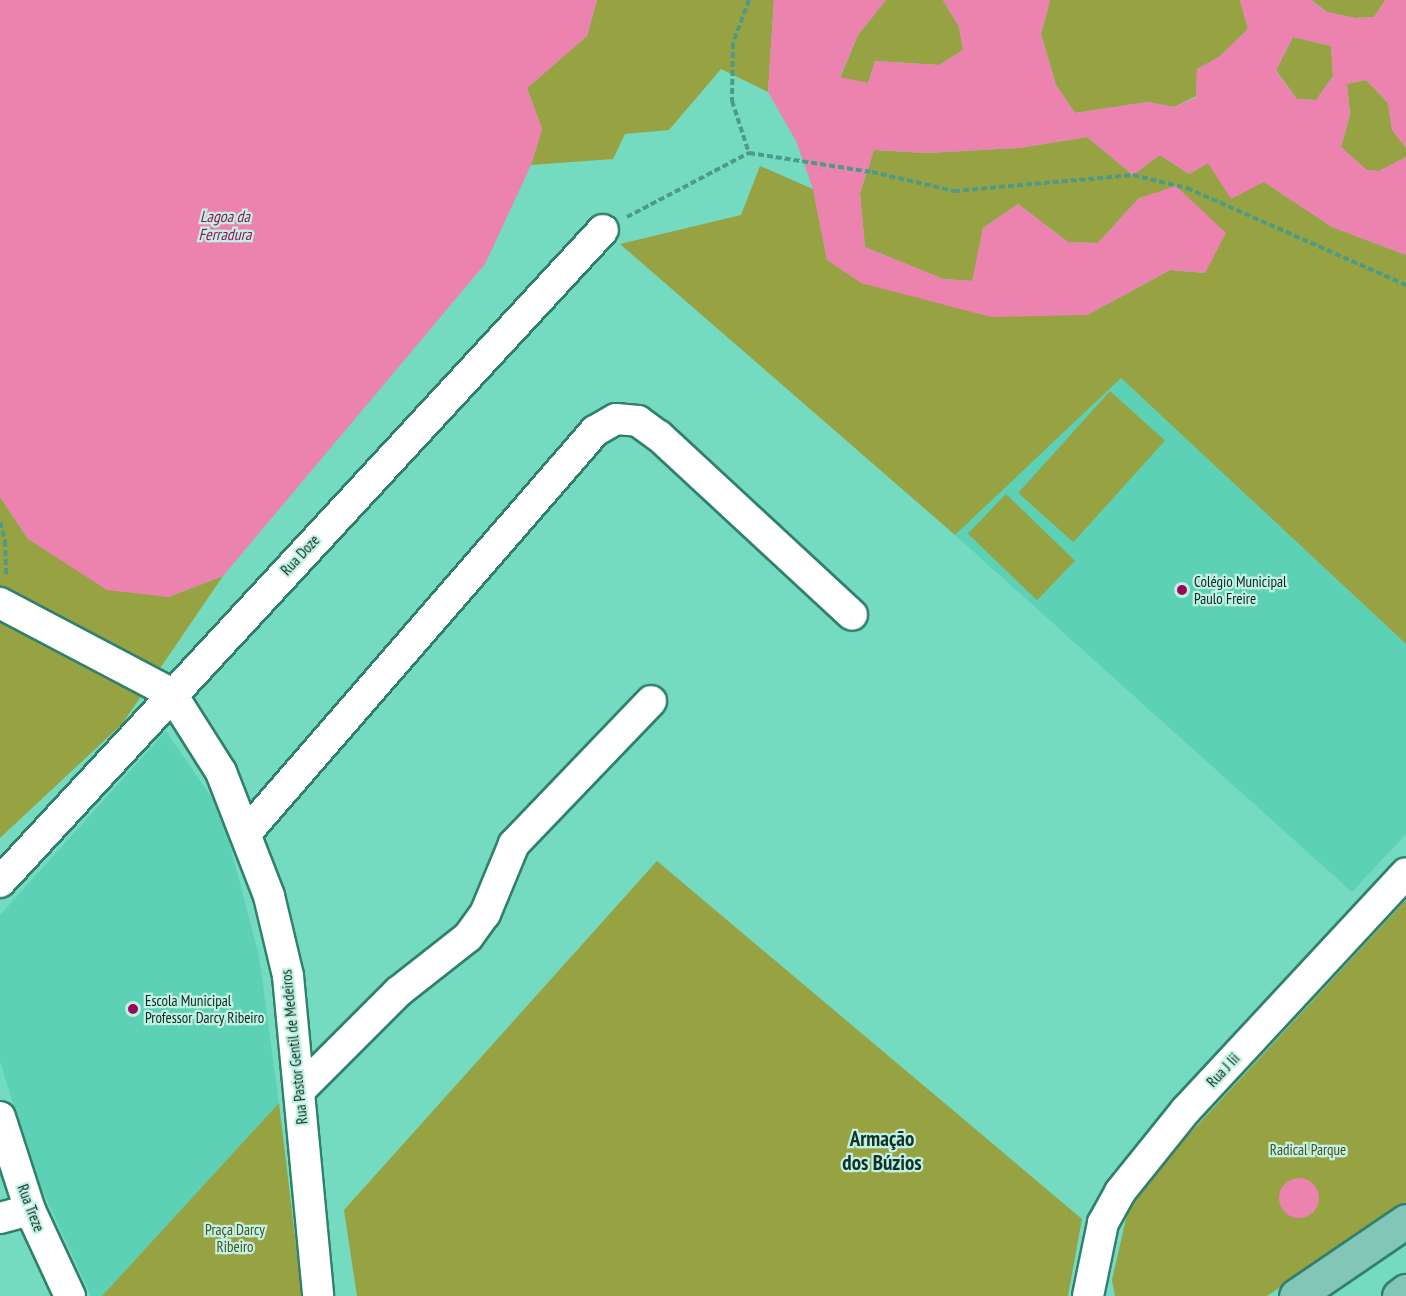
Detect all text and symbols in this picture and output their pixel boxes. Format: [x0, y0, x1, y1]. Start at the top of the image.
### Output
water label: Lagoa da Ferradura [198, 206, 252, 244]
street label: Rua Doze [277, 531, 323, 579]
place label: Colégio Municipal Paulo Freire [1194, 572, 1286, 607]
marker: Colégio Municipal Paulo Freire [1175, 583, 1189, 597]
street label: Rua Pastor Gentil de Medeiros [277, 969, 311, 1125]
place label: Escola Municipal Professor Darcy Ribeiro [145, 991, 265, 1026]
marker: Escola Municipal Professor Darcy Ribeiro [126, 1002, 140, 1016]
street label: Rua J Iii [1203, 1049, 1243, 1091]
district label: Armação dos Búzios [842, 1126, 922, 1176]
park label: Radical Parque [1270, 1141, 1346, 1159]
street label: Rua Treze [14, 1181, 48, 1235]
park label: Praça Darcy Ribeiro [205, 1220, 265, 1255]

